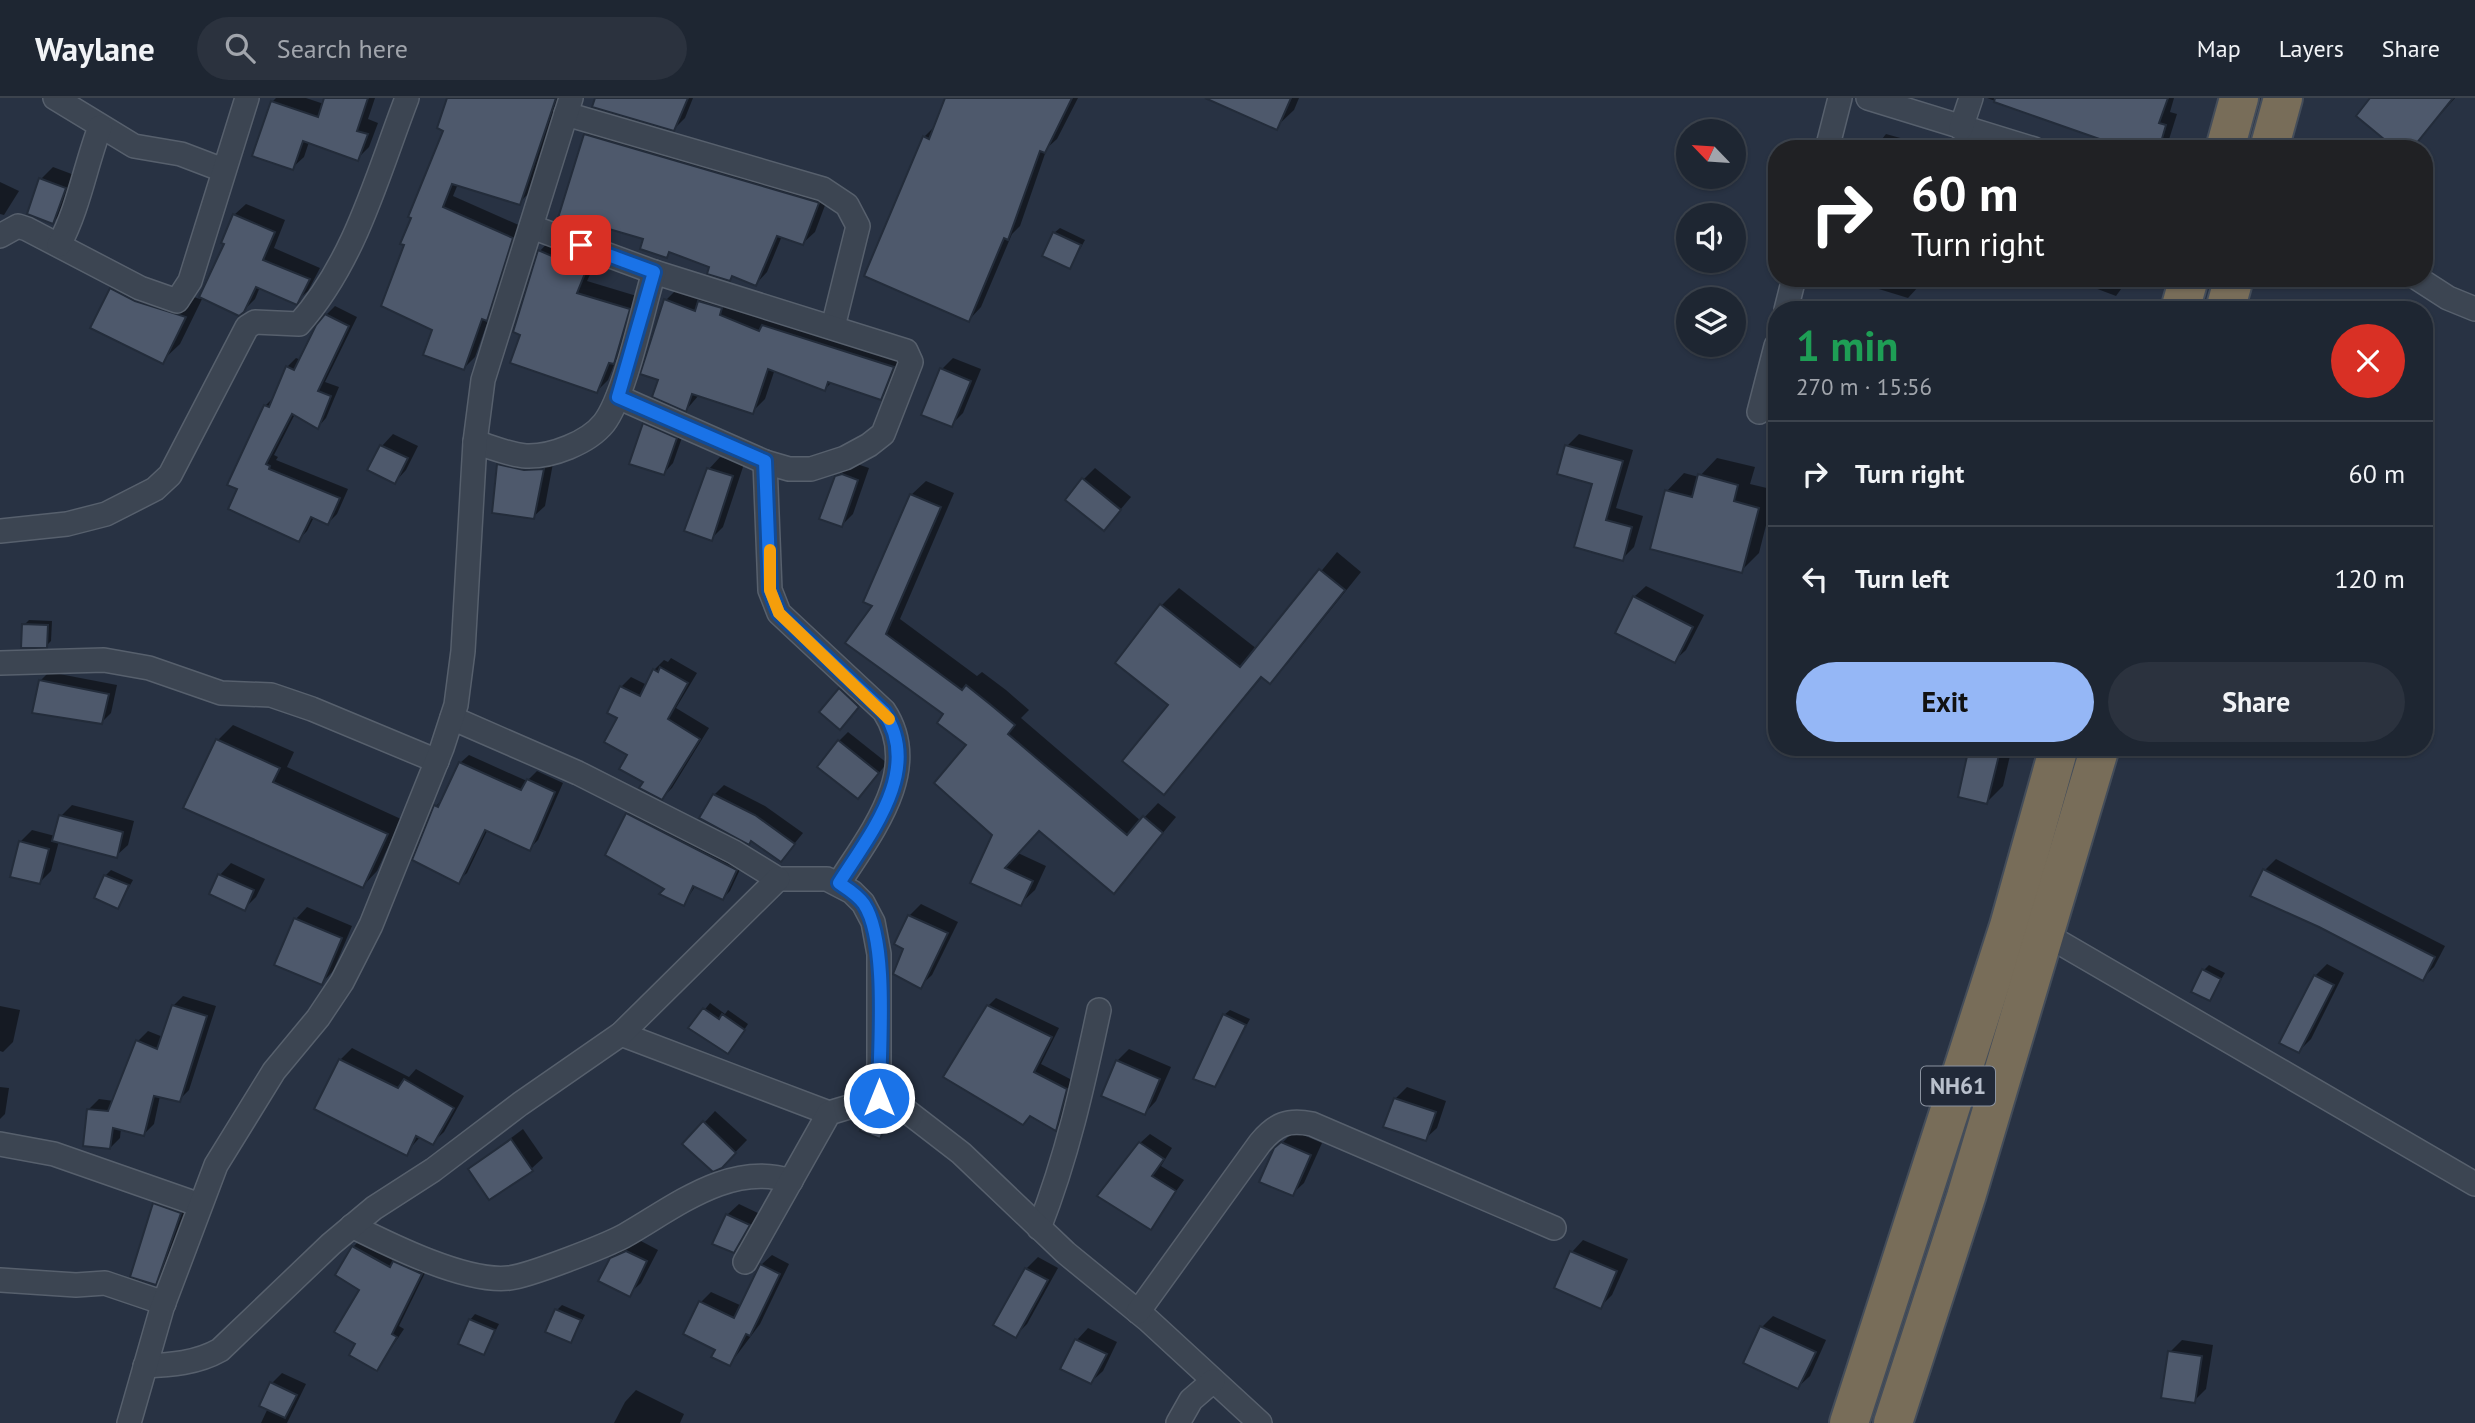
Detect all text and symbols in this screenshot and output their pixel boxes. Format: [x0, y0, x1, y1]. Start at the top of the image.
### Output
search box [197, 17, 687, 80]
text: Waylane [35, 27, 155, 70]
icon: search [221, 29, 259, 67]
text: Search here [277, 32, 408, 65]
text: Map [2197, 33, 2241, 64]
text: Layers [2279, 33, 2344, 64]
text: Share [2382, 33, 2440, 64]
north arrow [1676, 119, 1746, 189]
map controls [1676, 119, 1746, 357]
text: 60 m [1911, 161, 2018, 225]
icon: right [1796, 168, 1887, 259]
button: sound [1676, 203, 1746, 273]
pin [551, 215, 611, 275]
text: Turn right [1911, 223, 2045, 265]
icon: arrive [562, 226, 600, 264]
button: layers [1676, 287, 1746, 357]
text: 1 min [1796, 318, 1898, 373]
button: close [2331, 324, 2405, 398]
text: 270 m · 15:56 [1796, 372, 1932, 401]
icon: right [1796, 455, 1834, 493]
text: Turn right [1855, 457, 1964, 490]
text: 60 m [2349, 457, 2405, 490]
icon: left [1796, 560, 1834, 598]
text: Turn left [1855, 562, 1949, 595]
text: 120 m [2334, 562, 2405, 595]
button: Exit [1796, 662, 2094, 742]
button: Share [2108, 662, 2405, 742]
position arrow [842, 1061, 916, 1135]
road number: NH61 [1921, 1066, 1995, 1105]

